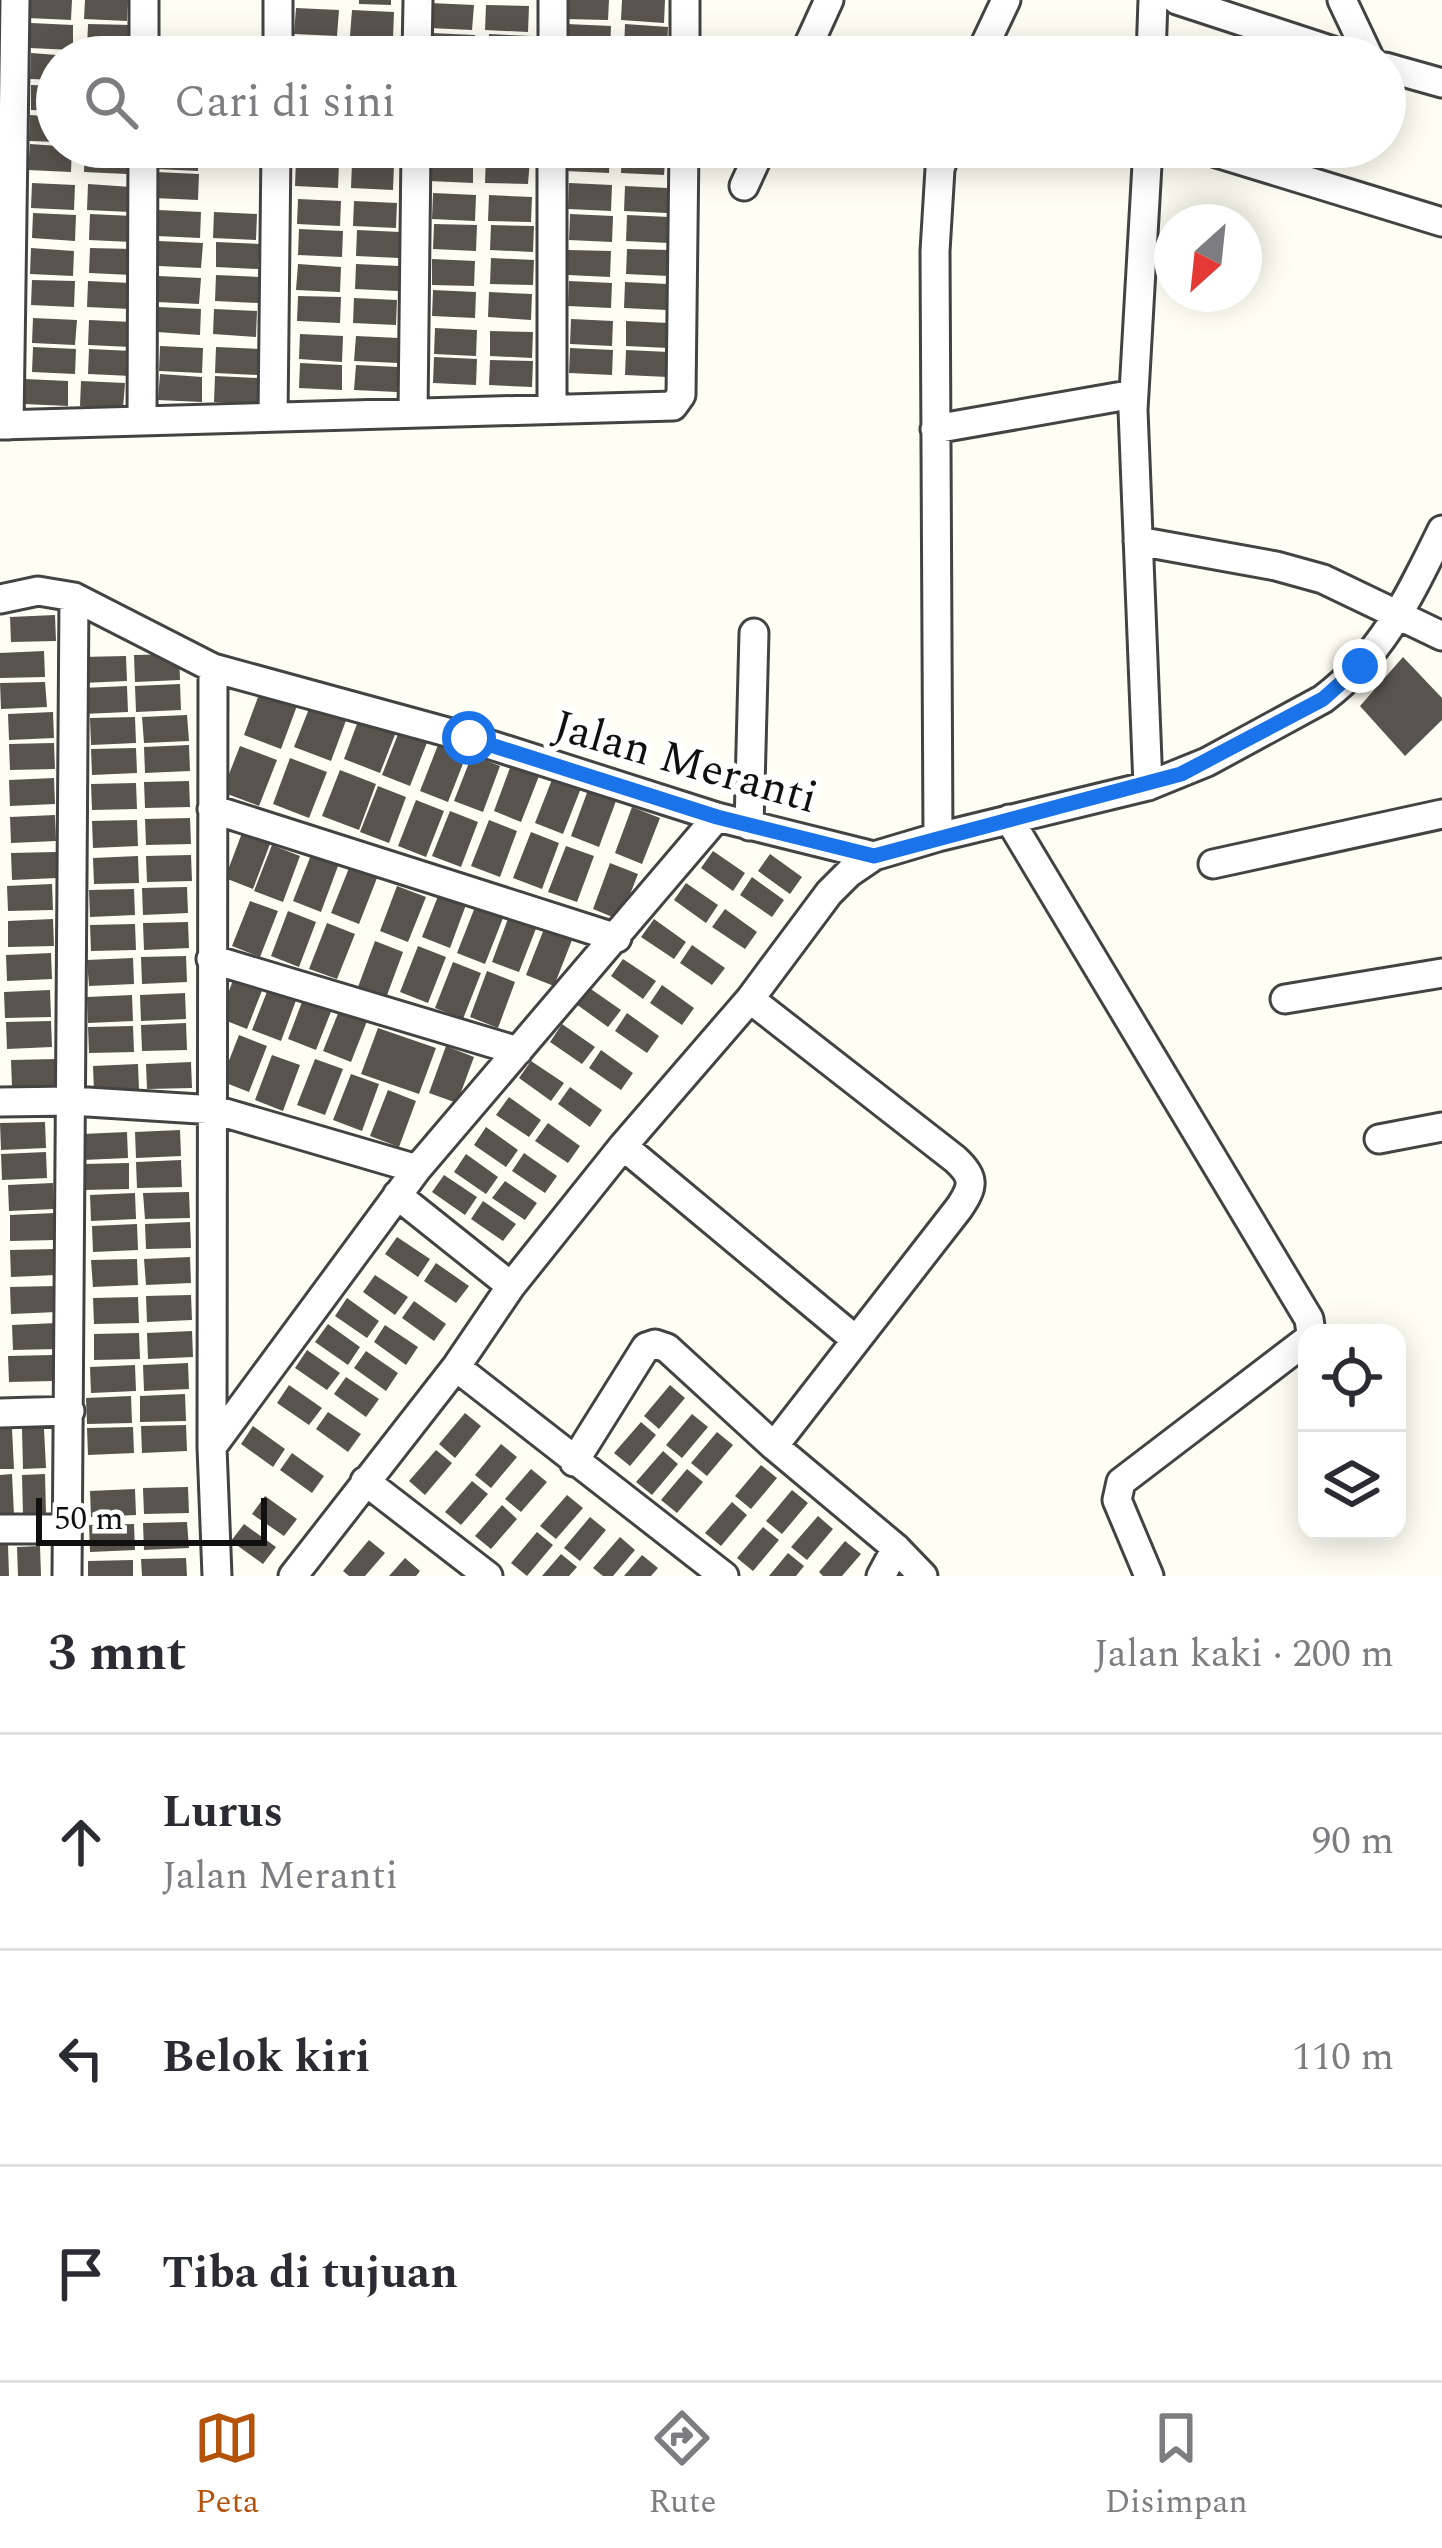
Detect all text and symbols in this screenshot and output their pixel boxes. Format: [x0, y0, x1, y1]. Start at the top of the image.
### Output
search box [36, 36, 1406, 168]
text: Cari di sini [174, 68, 396, 137]
icon: search [78, 69, 144, 135]
north arrow [1154, 204, 1262, 312]
route end [1333, 639, 1387, 693]
street label: Jalan Meranti [545, 692, 826, 833]
route start [442, 711, 496, 765]
map controls [1298, 1324, 1406, 1540]
button: locate [1298, 1324, 1406, 1432]
button: layers [1298, 1432, 1406, 1540]
scale bar [36, 1492, 267, 1545]
text: 50 m [54, 1494, 124, 1544]
text: 3 mnt [48, 1615, 187, 1693]
text: Jalan kaki · 200 m [1094, 1625, 1394, 1684]
text: Lurus [162, 1778, 283, 1847]
icon: ahead [48, 1809, 114, 1875]
text: 90 m [1312, 1812, 1394, 1871]
text: Jalan Meranti [162, 1847, 398, 1906]
text: Belok kiri [162, 2023, 370, 2092]
icon: left [48, 2025, 114, 2091]
text: 110 m [1292, 2028, 1394, 2087]
text: Tiba di tujuan [162, 2239, 458, 2308]
icon: arrive [48, 2241, 114, 2307]
tab: Peta [194, 2405, 260, 2527]
tab: Rute [648, 2405, 716, 2527]
tab: Disimpan [1105, 2405, 1248, 2527]

